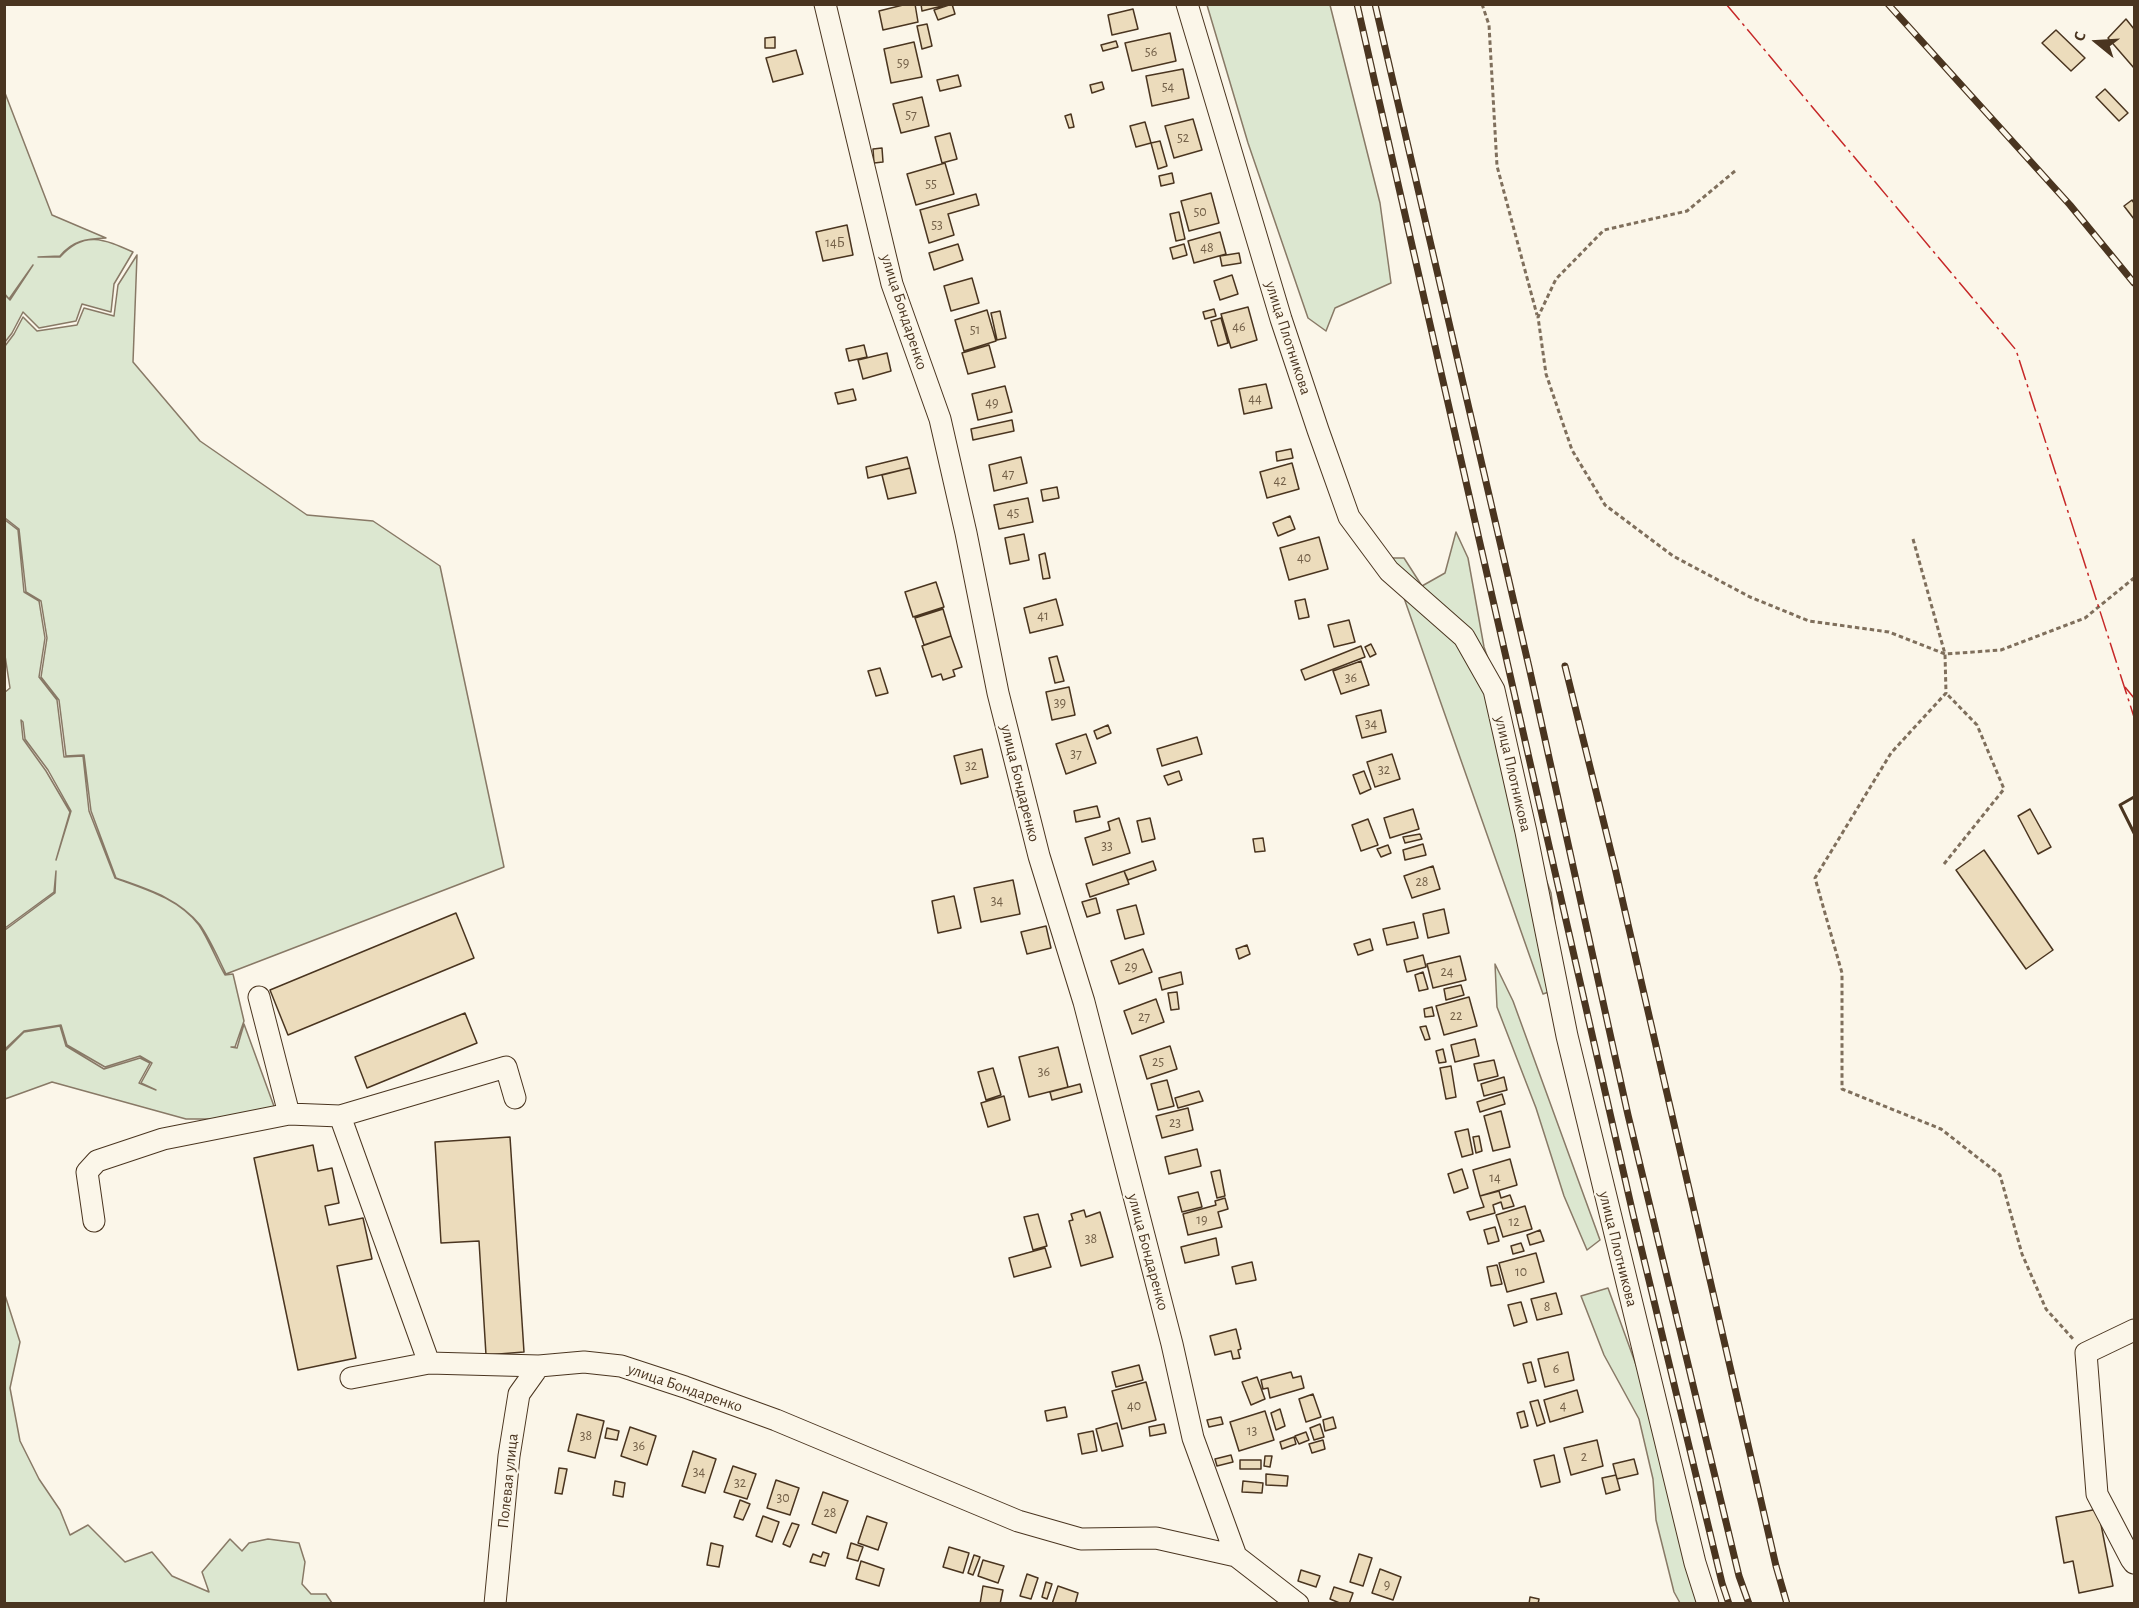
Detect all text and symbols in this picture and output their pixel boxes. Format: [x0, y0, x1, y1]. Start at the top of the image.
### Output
north arrow [2067, 12, 2127, 72]
text: С [2071, 30, 2089, 43]
house number: 56 [1145, 44, 1157, 60]
house number: 59 [897, 55, 909, 71]
house number: 54 [1162, 79, 1174, 95]
house number: 57 [905, 107, 917, 123]
house number: 52 [1177, 130, 1189, 146]
house number: 55 [925, 176, 937, 192]
house number: 50 [1193, 204, 1207, 220]
house number: 53 [931, 217, 943, 233]
house number: 14Б [825, 235, 845, 251]
house number: 48 [1200, 240, 1214, 256]
street label: улица Бондаренко [876, 252, 932, 372]
street label: улица Плотникова [1261, 279, 1315, 397]
house number: 46 [1232, 319, 1246, 335]
house number: 51 [970, 322, 980, 338]
house number: 44 [1248, 391, 1262, 407]
house number: 49 [985, 395, 999, 411]
house number: 47 [1002, 466, 1014, 482]
house number: 42 [1273, 473, 1287, 489]
house number: 45 [1007, 505, 1019, 521]
house number: 40 [1297, 550, 1311, 566]
house number: 41 [1037, 608, 1049, 624]
house number: 36 [1345, 670, 1357, 686]
house number: 39 [1054, 695, 1066, 711]
street label: улица Плотникова [1490, 714, 1536, 834]
house number: 34 [1365, 716, 1377, 732]
street label: улица Бондаренко [996, 722, 1044, 844]
house number: 37 [1070, 746, 1082, 762]
house number: 32 [965, 758, 977, 774]
house number: 32 [1378, 762, 1390, 778]
house number: 33 [1101, 838, 1113, 854]
house number: 28 [1415, 874, 1429, 890]
house number: 34 [991, 893, 1003, 909]
house number: 29 [1125, 959, 1137, 975]
house number: 24 [1440, 964, 1454, 980]
house number: 22 [1450, 1008, 1462, 1024]
house number: 27 [1138, 1009, 1150, 1025]
house number: 25 [1152, 1054, 1164, 1070]
house number: 36 [1038, 1064, 1050, 1080]
house number: 23 [1169, 1115, 1181, 1131]
house number: 14 [1489, 1170, 1501, 1186]
street label: улица Плотникова [1594, 1189, 1642, 1309]
street label: улица Бондаренко [1123, 1191, 1173, 1313]
house number: 19 [1196, 1212, 1208, 1228]
house number: 12 [1508, 1214, 1520, 1230]
house number: 38 [1085, 1231, 1097, 1247]
house number: 10 [1515, 1264, 1527, 1280]
house number: 8 [1544, 1299, 1550, 1315]
street label: улица Бондаренко [625, 1359, 745, 1417]
house number: 6 [1553, 1361, 1559, 1377]
house number: 40 [1127, 1398, 1141, 1414]
house number: 4 [1560, 1398, 1566, 1414]
house number: 13 [1247, 1423, 1257, 1439]
house number: 38 [580, 1428, 592, 1444]
street label: Полевая улица [493, 1433, 523, 1529]
house number: 36 [633, 1438, 645, 1454]
house number: 2 [1581, 1449, 1587, 1465]
house number: 34 [693, 1464, 705, 1480]
house number: 32 [734, 1475, 746, 1491]
house number: 30 [776, 1490, 790, 1506]
house number: 28 [823, 1505, 837, 1521]
house number: 9 [1384, 1577, 1390, 1593]

